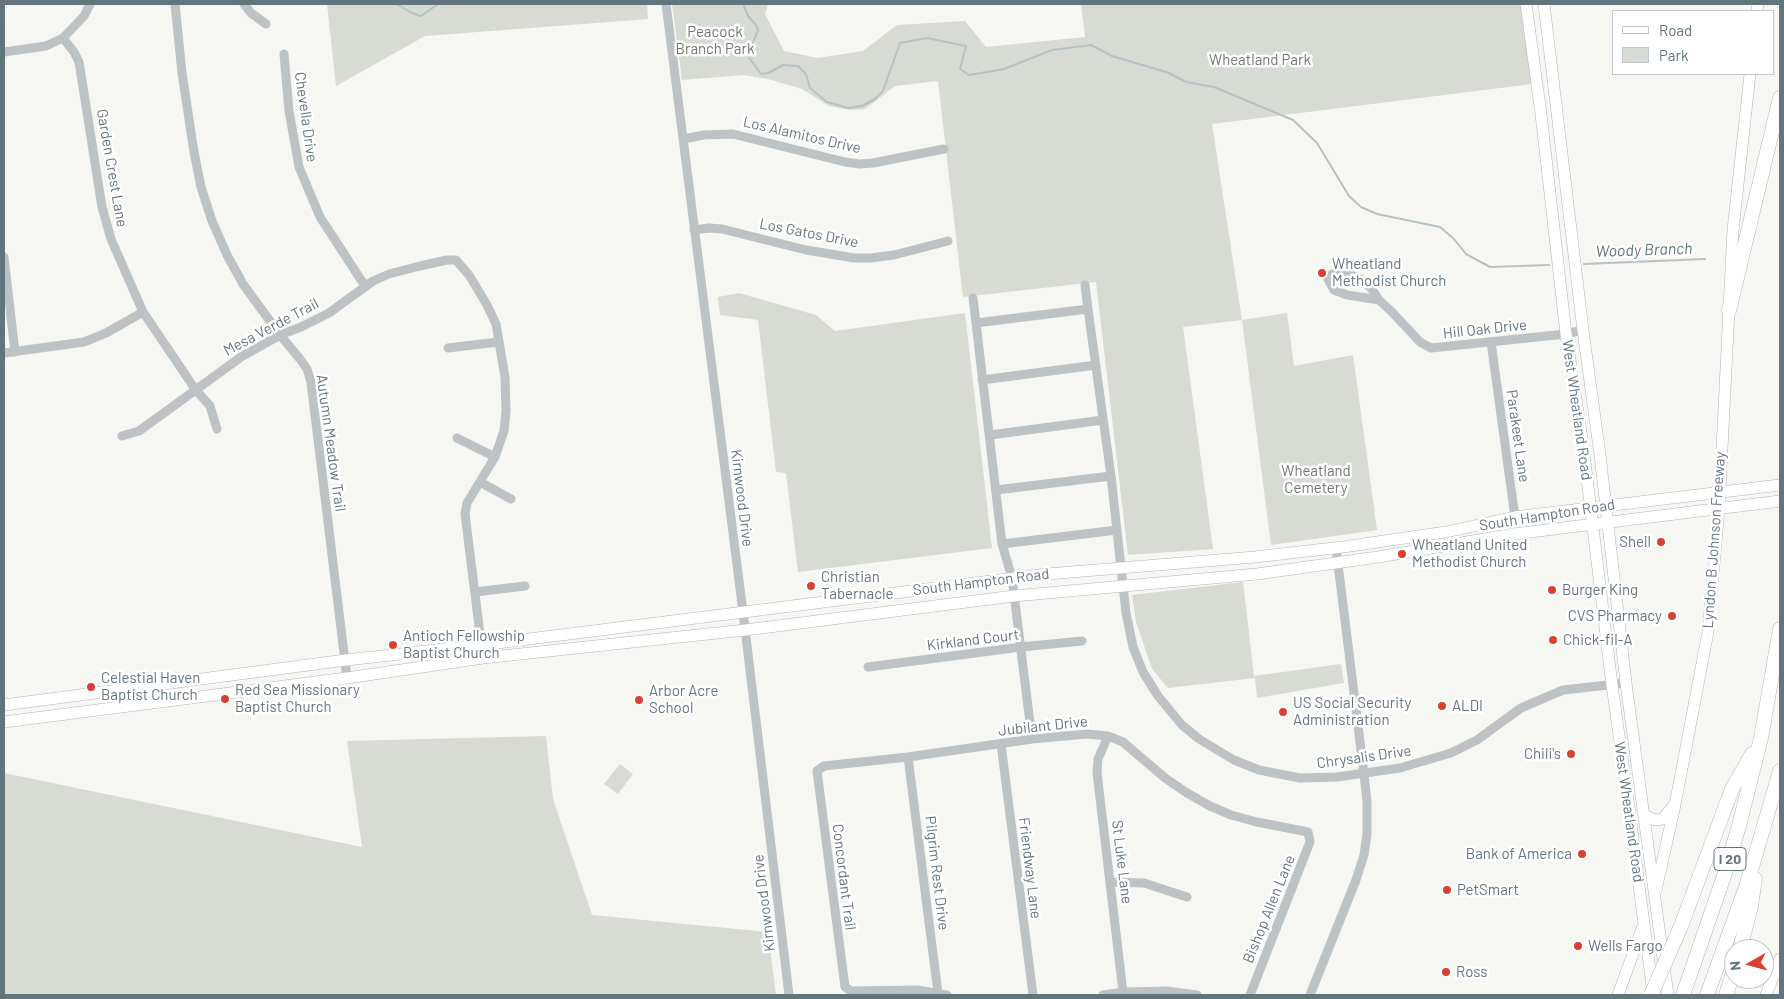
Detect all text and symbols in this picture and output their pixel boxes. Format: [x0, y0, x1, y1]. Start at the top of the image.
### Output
legend [1612, 10, 1774, 75]
text: Road [1659, 21, 1692, 39]
park label: Peacock Branch Park [676, 23, 754, 58]
text: Park [1659, 46, 1688, 64]
park label: Wheatland Park [1209, 51, 1311, 69]
street label: Chevella Drive [291, 71, 321, 163]
street label: Garden Crest Lane [93, 108, 131, 228]
street label: Los Alamitos Drive [741, 113, 863, 157]
street label: Los Gatos Drive [758, 215, 860, 251]
water label: Woody Branch [1595, 239, 1693, 261]
place label: Wheatland Methodist Church [1332, 255, 1446, 290]
marker: Wheatland Methodist Church [1316, 267, 1328, 279]
street label: Mesa Verde Trail [220, 294, 322, 360]
street label: Hill Oak Drive [1442, 316, 1528, 342]
street label: West Wheatland Road [1558, 339, 1596, 481]
street label: Autumn Meadow Trail [312, 373, 350, 513]
street label: Parakeet Lane [1503, 389, 1533, 483]
street label: Kirnwood Drive [727, 448, 757, 548]
street label: Lyndon B Johnson Freeway [1699, 451, 1729, 629]
park label: Wheatland Cemetery [1281, 462, 1351, 497]
street label: South Hampton Road [1478, 495, 1616, 535]
place label: Shell [1619, 533, 1651, 551]
place label: Wheatland United Methodist Church [1412, 536, 1527, 571]
marker: Shell [1655, 536, 1667, 548]
marker: Wheatland United Methodist Church [1396, 548, 1408, 560]
street label: South Hampton Road [912, 565, 1050, 599]
place label: Christian Tabernacle [821, 568, 894, 603]
marker: Christian Tabernacle [805, 580, 817, 592]
place label: Burger King [1562, 581, 1638, 599]
marker: Burger King [1546, 584, 1558, 596]
place label: CVS Pharmacy [1568, 607, 1662, 625]
marker: CVS Pharmacy [1666, 610, 1678, 622]
street label: Kirkland Court [926, 625, 1020, 655]
place label: Antioch Fellowship Baptist Church [403, 627, 525, 662]
place label: Chick-fil-A [1563, 631, 1633, 649]
marker: Chick-fil-A [1547, 634, 1559, 646]
marker: Antioch Fellowship Baptist Church [387, 639, 399, 651]
place label: Celestial Haven Baptist Church [101, 669, 200, 704]
marker: Celestial Haven Baptist Church [85, 681, 97, 693]
place label: Red Sea Missionary Baptist Church [235, 681, 360, 716]
place label: Arbor Acre School [649, 682, 718, 717]
marker: Red Sea Missionary Baptist Church [219, 693, 231, 705]
marker: Arbor Acre School [633, 694, 645, 706]
place label: US Social Security Administration [1293, 694, 1411, 729]
place label: ALDI [1452, 697, 1483, 715]
marker: ALDI [1436, 700, 1448, 712]
marker: US Social Security Administration [1277, 706, 1289, 718]
street label: Jubilant Drive [997, 712, 1089, 740]
street label: Chrysalis Drive [1316, 741, 1412, 773]
street label: West Wheatland Road [1610, 741, 1648, 883]
place label: Chili's [1524, 745, 1561, 763]
marker: Chili's [1565, 748, 1577, 760]
street label: Pilgrim Rest Drive [921, 815, 953, 931]
street label: Friendway Lane [1015, 816, 1045, 920]
street label: St Luke Lane [1108, 819, 1136, 905]
street label: Concordant Trail [829, 823, 859, 931]
place label: Bank of America [1466, 845, 1572, 863]
marker: Bank of America [1576, 848, 1588, 860]
road number: I 20 [1714, 848, 1746, 871]
street label: Bishop Allen Lane [1239, 852, 1299, 966]
street label: Kirnwood Drive [749, 853, 779, 953]
place label: PetSmart [1457, 881, 1519, 899]
marker: PetSmart [1441, 884, 1453, 896]
place label: Wells Fargo [1588, 937, 1663, 955]
north arrow [1724, 939, 1774, 989]
marker: Wells Fargo [1572, 940, 1584, 952]
text: N [1726, 960, 1744, 971]
place label: Ross [1456, 963, 1488, 981]
marker: Ross [1440, 966, 1452, 978]

